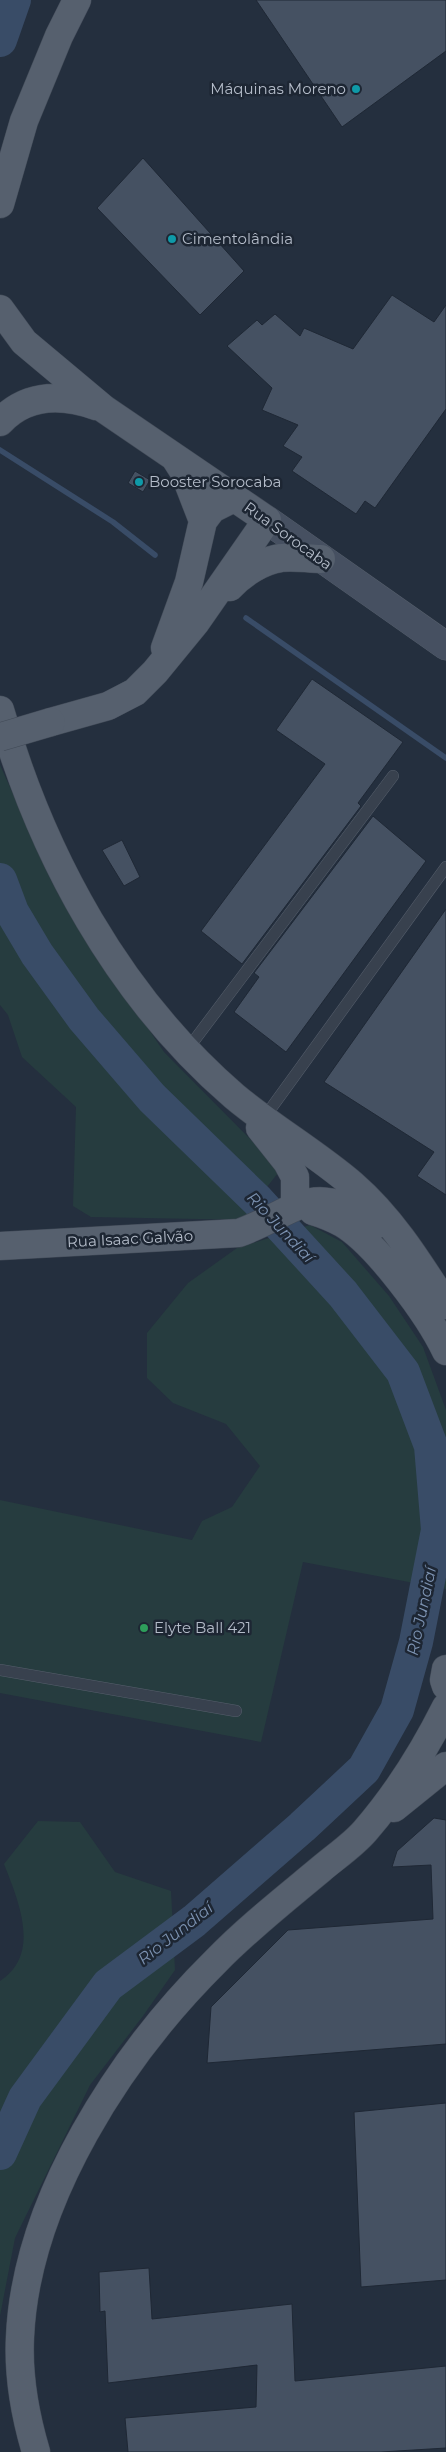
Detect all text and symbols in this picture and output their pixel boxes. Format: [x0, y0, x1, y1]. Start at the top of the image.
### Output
place label: Máquinas Moreno [210, 79, 346, 98]
marker: Máquinas Moreno [350, 83, 362, 95]
place label: Cimentolândia [182, 229, 293, 248]
marker: Cimentolândia [166, 233, 178, 245]
place label: Booster Sorocaba [149, 472, 281, 491]
marker: Booster Sorocaba [133, 476, 145, 488]
street label: Rua Sorocaba [241, 497, 336, 574]
water label: Rio Jundiaí [243, 1188, 320, 1269]
street label: Rua Isaac Galvão [66, 1226, 193, 1251]
water label: Rio Jundiaí [403, 1563, 441, 1657]
place label: Elyte Ball 421 [154, 1618, 251, 1637]
marker: Elyte Ball 421 [138, 1622, 150, 1634]
water label: Rio Jundiaí [134, 1897, 219, 1969]

